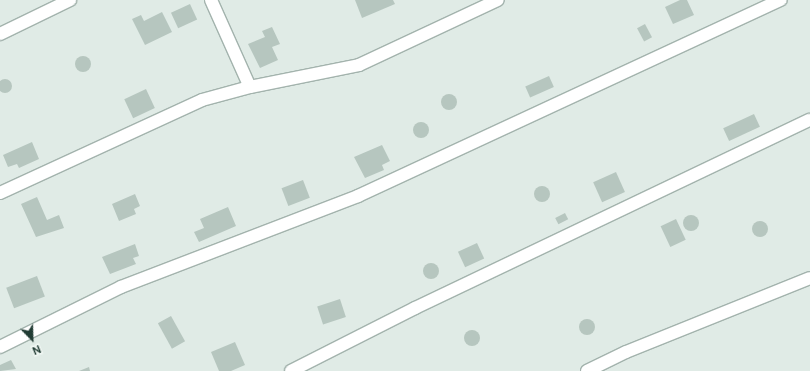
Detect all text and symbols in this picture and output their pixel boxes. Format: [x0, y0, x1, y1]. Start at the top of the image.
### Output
north arrow [12, 319, 52, 359]
text: N [30, 342, 43, 358]

